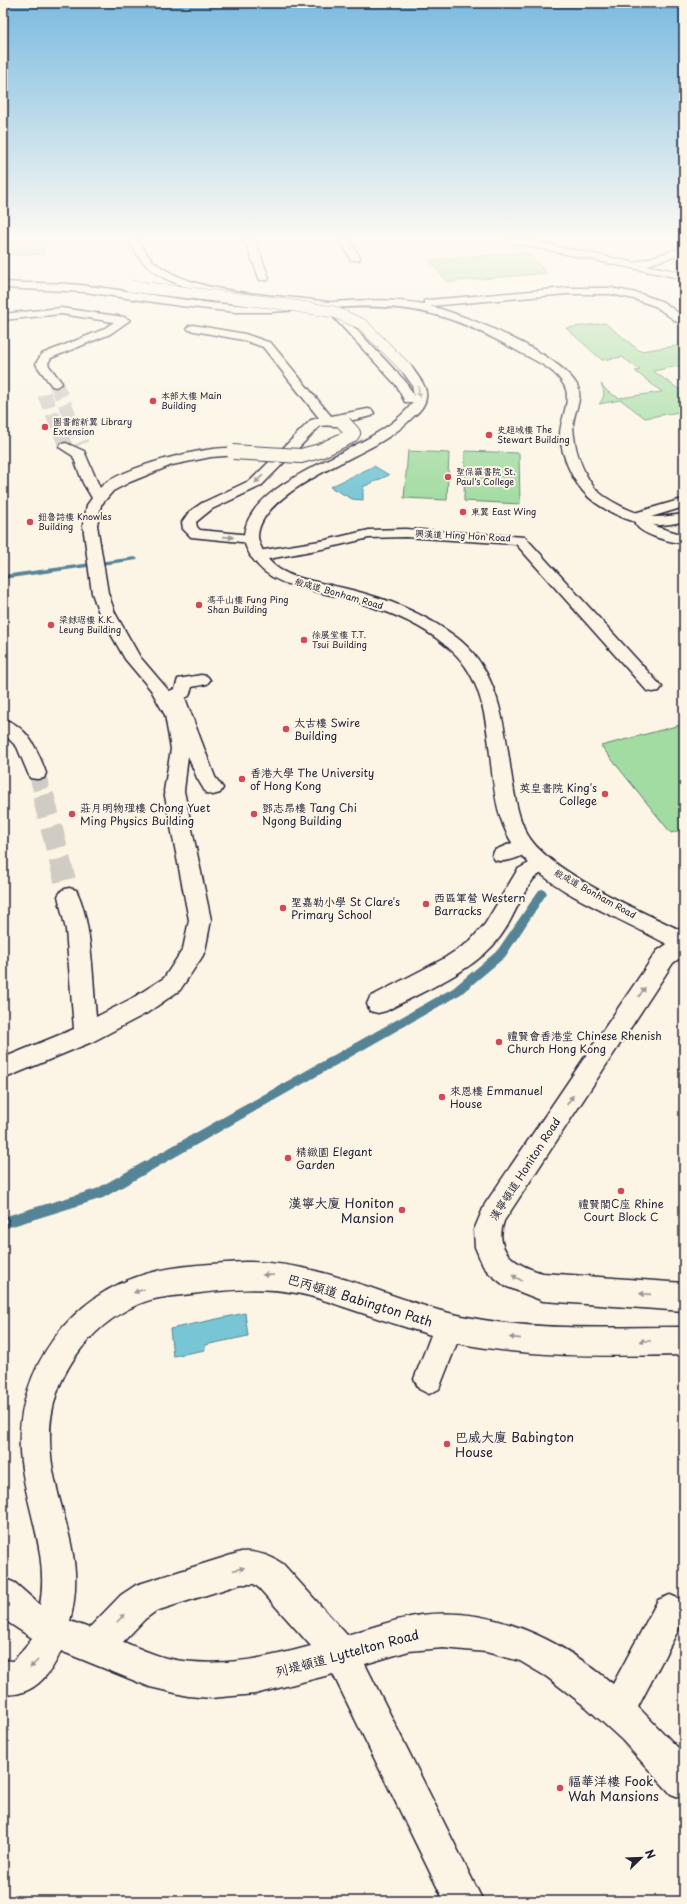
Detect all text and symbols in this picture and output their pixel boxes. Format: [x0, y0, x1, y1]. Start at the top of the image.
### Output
one-way arrow [416, 386, 422, 398]
place label: 本部大樓 Main Building [161, 388, 222, 412]
marker: 本部大樓 Main Building [148, 396, 158, 406]
place label: 圖書館新翼 Library Extension [53, 414, 132, 438]
marker: 圖書館新翼 Library Extension [40, 422, 50, 432]
place label: 史超域樓 The Stewart Building [497, 422, 570, 446]
marker: 史超域樓 The Stewart Building [484, 430, 494, 440]
place label: 聖保羅書院 St. Paul's College [456, 464, 516, 488]
marker: 聖保羅書院 St. Paul's College [443, 472, 453, 482]
one-way arrow [254, 474, 264, 483]
place label: 東翼 East Wing [471, 504, 536, 518]
marker: 東翼 East Wing [458, 507, 468, 517]
place label: 鈕魯詩樓 Knowles Building [38, 509, 112, 533]
marker: 鈕魯詩樓 Knowles Building [25, 517, 35, 527]
street label: 興漢道 Hing Hon Road [415, 526, 511, 544]
one-way arrow [222, 533, 234, 540]
street label: 般咸道 Bonham Road [293, 574, 385, 612]
place label: 馮平山樓 Fung Ping Shan Building [207, 592, 288, 616]
marker: 馮平山樓 Fung Ping Shan Building [194, 600, 204, 610]
place label: 梁銶琚樓 K.K. Leung Building [59, 612, 121, 636]
marker: 梁銶琚樓 K.K. Leung Building [46, 620, 56, 630]
place label: 徐展堂樓 T.T. Tsui Building [312, 627, 367, 651]
marker: 徐展堂樓 T.T. Tsui Building [299, 635, 309, 645]
place label: 太古樓 Swire Building [294, 714, 360, 744]
marker: 太古樓 Swire Building [281, 724, 291, 734]
place label: 香港大學 The University of Hong Kong [250, 764, 374, 794]
marker: 香港大學 The University of Hong Kong [237, 774, 247, 784]
place label: 英皇書院 King's College [519, 779, 597, 809]
marker: 英皇書院 King's College [600, 789, 610, 799]
place label: 莊月明物理樓 Chong Yuet Ming Physics Building [80, 799, 211, 829]
place label: 鄧志昂樓 Tang Chi Ngong Building [262, 799, 357, 829]
marker: 莊月明物理樓 Chong Yuet Ming Physics Building [67, 809, 77, 819]
marker: 鄧志昂樓 Tang Chi Ngong Building [249, 809, 259, 819]
street label: 般咸道 Bonham Road [552, 865, 639, 921]
place label: 西區軍營 Western Barracks [434, 889, 525, 919]
place label: 聖嘉勒小學 St Clare's Primary School [291, 893, 400, 923]
marker: 西區軍營 Western Barracks [421, 899, 431, 909]
marker: 聖嘉勒小學 St Clare's Primary School [278, 903, 288, 913]
one-way arrow [638, 987, 646, 997]
place label: 禮賢會香港堂 Chinese Rhenish Church Hong Kong [507, 1027, 662, 1057]
marker: 禮賢會香港堂 Chinese Rhenish Church Hong Kong [494, 1037, 504, 1047]
place label: 來恩樓 Emmanuel House [450, 1082, 543, 1112]
marker: 來恩樓 Emmanuel House [437, 1092, 447, 1102]
one-way arrow [566, 1095, 574, 1105]
street label: 漢寧頓道 Honiton Road [485, 1114, 564, 1224]
place label: 精緻園 Elegant Garden [296, 1143, 373, 1173]
marker: 精緻園 Elegant Garden [283, 1153, 293, 1163]
marker: 禮賢閣C座 Rhine Court Block C [616, 1186, 626, 1196]
place label: 漢寧大廈 Honiton Mansion [288, 1193, 394, 1227]
place label: 禮賢閣C座 Rhine Court Block C [578, 1195, 664, 1225]
marker: 漢寧大廈 Honiton Mansion [397, 1205, 407, 1215]
street label: 巴丙頓道 Babington Path [285, 1268, 435, 1331]
one-way arrow [262, 1271, 274, 1278]
one-way arrow [511, 1274, 523, 1281]
one-way arrow [133, 1288, 145, 1294]
one-way arrow [639, 1291, 651, 1298]
one-way arrow [509, 1334, 521, 1341]
one-way arrow [638, 1338, 651, 1344]
place label: 巴威大廈 Babington House [455, 1427, 574, 1461]
marker: 巴威大廈 Babington House [442, 1439, 452, 1449]
one-way arrow [233, 1566, 245, 1572]
one-way arrow [116, 1613, 126, 1623]
street label: 列堤頓道 Lyttelton Road [273, 1624, 421, 1681]
one-way arrow [29, 1659, 39, 1669]
place label: 福華洋樓 Fook Wah Mansions [568, 1771, 659, 1805]
marker: 福華洋樓 Fook Wah Mansions [555, 1783, 565, 1793]
north arrow [621, 1838, 661, 1878]
text: N [641, 1847, 660, 1861]

